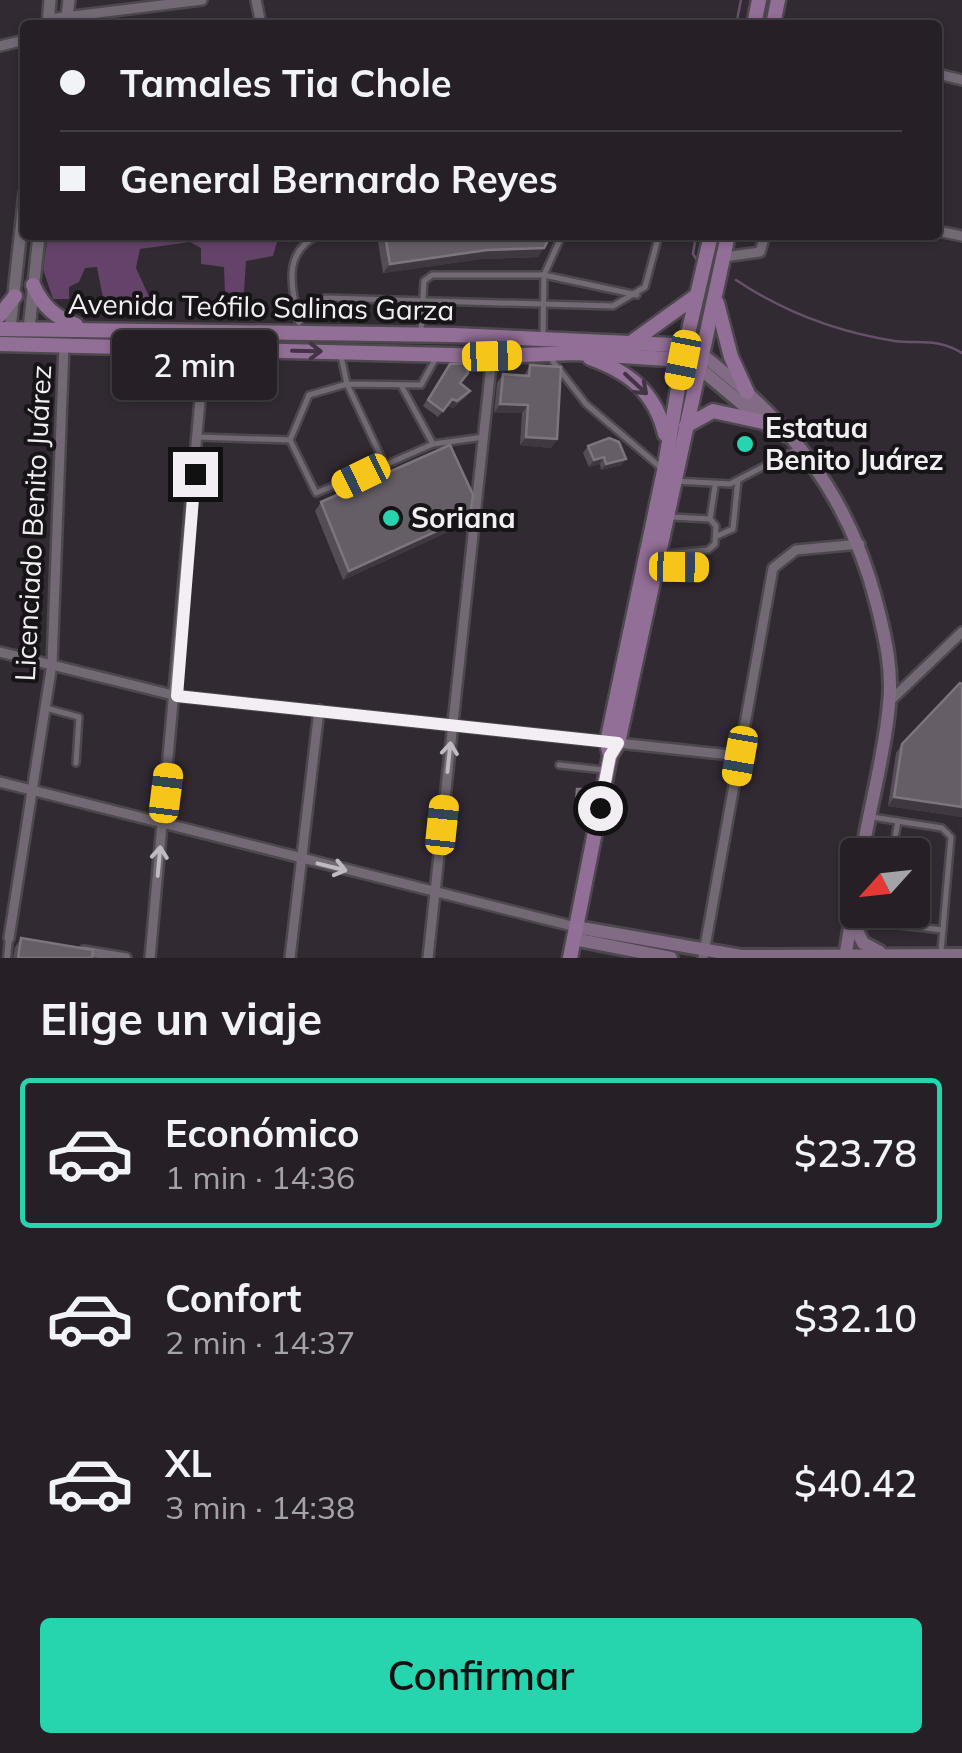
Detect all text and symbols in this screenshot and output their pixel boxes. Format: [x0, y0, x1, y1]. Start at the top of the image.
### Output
text: Tamales Tia Chole [120, 59, 452, 107]
text: General Bernardo Reyes [120, 155, 558, 203]
street label: Avenida Teófilo Salinas Garza [68, 286, 454, 327]
car [663, 328, 703, 392]
callout: 2 min [112, 329, 278, 399]
car [461, 340, 523, 372]
one-way arrow [291, 341, 323, 360]
text: 2 min [153, 345, 236, 385]
street label: Licenciado Benito Juárez [7, 364, 58, 682]
one-way arrow [624, 372, 648, 396]
place label: Estatua Benito Juárez [765, 410, 943, 477]
marker: Estatua Benito Juárez [734, 433, 756, 455]
car [327, 449, 395, 503]
route end [173, 452, 218, 497]
place label: Soriana [411, 500, 516, 535]
marker: Soriana [380, 507, 402, 529]
car [649, 551, 709, 583]
car [720, 724, 760, 788]
one-way arrow [440, 741, 459, 773]
car [147, 761, 185, 825]
route start [578, 786, 623, 831]
car [424, 794, 460, 856]
north arrow [840, 838, 930, 928]
map controls [840, 838, 930, 928]
one-way arrow [149, 845, 168, 877]
one-way arrow [315, 859, 347, 877]
text: Elige un viaje [40, 990, 322, 1046]
icon: car [45, 1108, 135, 1198]
text: Económico [165, 1109, 360, 1157]
text: $23.78 [794, 1129, 917, 1177]
text: 1 min · 14:36 [165, 1157, 355, 1197]
icon: car [45, 1273, 135, 1363]
text: Confort [165, 1274, 302, 1322]
text: $32.10 [794, 1294, 917, 1342]
text: 2 min · 14:37 [165, 1322, 355, 1362]
icon: car [45, 1438, 135, 1528]
text: XL [165, 1439, 212, 1487]
text: $40.42 [794, 1459, 917, 1507]
text: 3 min · 14:38 [165, 1487, 355, 1527]
button: Confirmar [40, 1618, 922, 1733]

